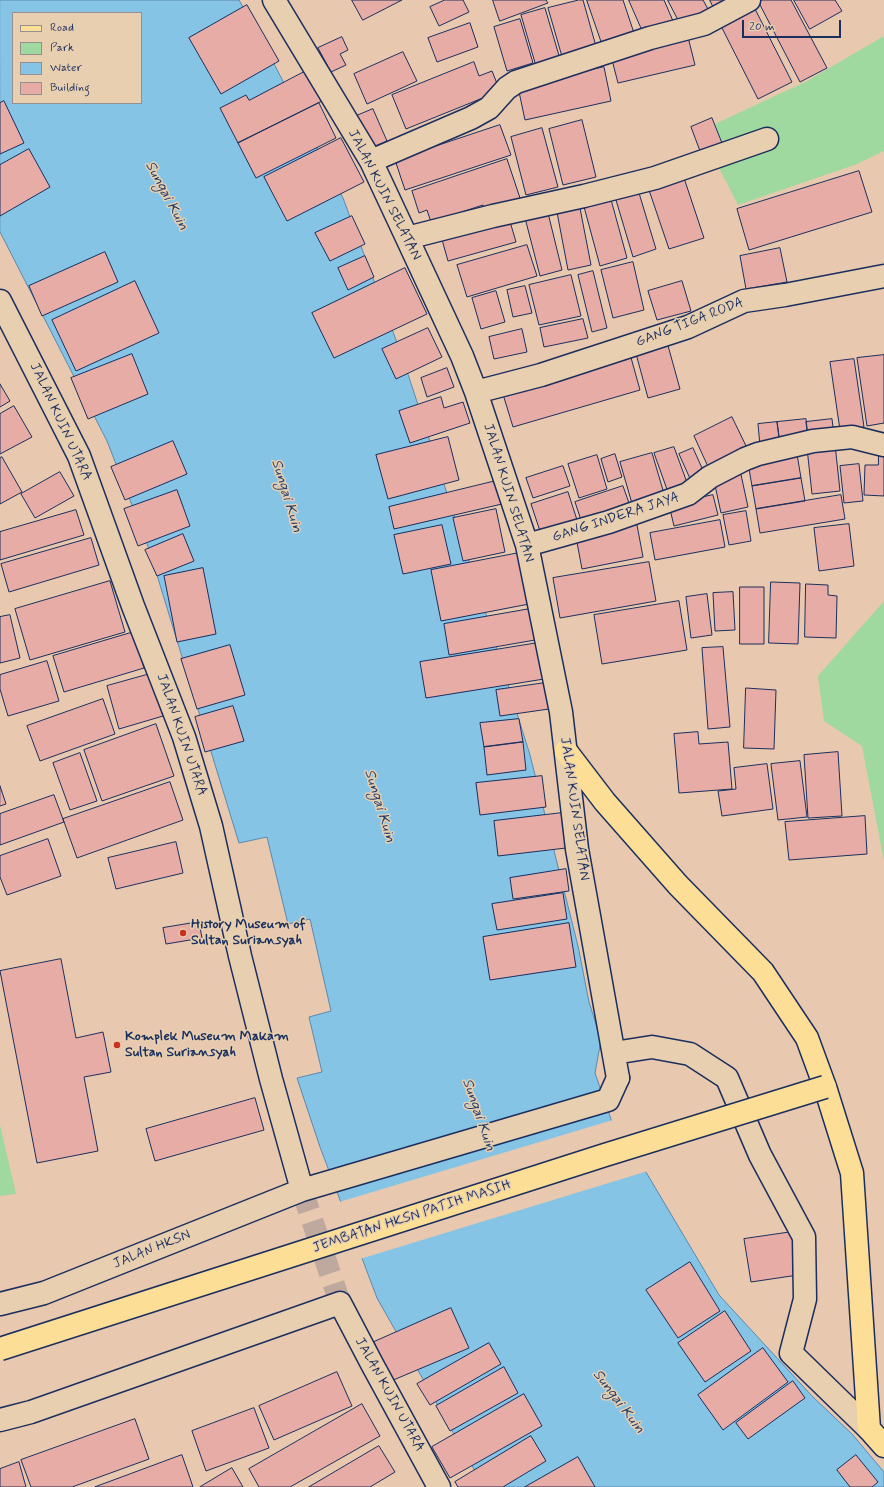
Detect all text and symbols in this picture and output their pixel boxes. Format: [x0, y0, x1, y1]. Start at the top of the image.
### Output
legend [12, 12, 142, 104]
scale bar [744, 12, 843, 38]
text: 20 m [749, 19, 775, 35]
text: Road [50, 20, 74, 36]
text: Park [50, 40, 74, 56]
text: Water [50, 60, 82, 76]
text: Building [50, 80, 90, 96]
street label: JALAN KUIN SELATAN [344, 127, 424, 263]
water label: Sungai Kuin [140, 158, 192, 234]
street label: GANG TIGA RODA [634, 295, 746, 351]
street label: JALAN KUIN UTARA [25, 360, 95, 484]
street label: JALAN KUIN SELATAN [479, 421, 537, 565]
water label: Sungai Kuin [266, 457, 306, 535]
street label: GANG INDERA JAYA [550, 490, 682, 546]
street label: JALAN KUIN UTARA [152, 672, 210, 798]
street label: JALAN KUIN SELATAN [556, 736, 592, 882]
water label: Sungai Kuin [359, 767, 399, 845]
place label: History Museum of Sultan Suriansyah [191, 917, 306, 950]
marker: History Museum of Sultan Suriansyah [178, 928, 188, 938]
place label: Komplek Museum Makam Sultan Suriansyah [125, 1029, 289, 1062]
marker: Komplek Museum Makam Sultan Suriansyah [112, 1040, 122, 1050]
water label: Sungai Kuin [457, 1076, 499, 1154]
street label: JEMBATAN HKSN PATIH MASIH [311, 1177, 513, 1257]
street label: JALAN HKSN [111, 1227, 193, 1273]
street label: JALAN KUIN UTARA [351, 1335, 427, 1455]
water label: Sungai Kuin [588, 1366, 648, 1438]

